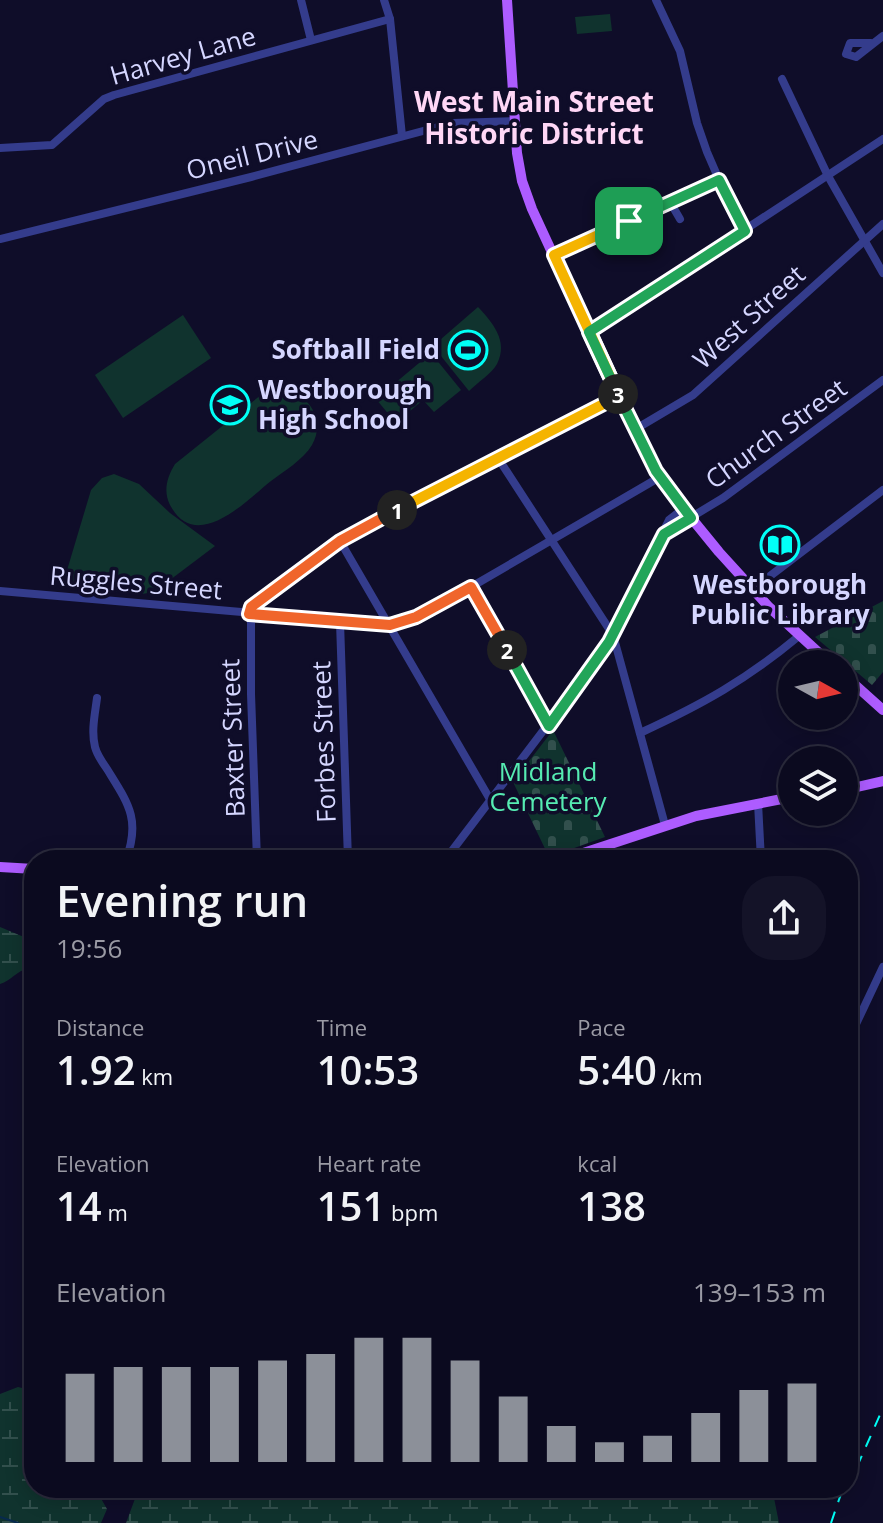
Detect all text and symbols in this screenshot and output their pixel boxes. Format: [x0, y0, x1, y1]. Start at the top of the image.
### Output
street label: Harvey Lane [106, 17, 260, 93]
district label: West Main Street Historic District [414, 82, 654, 152]
street label: Oneil Drive [182, 120, 321, 188]
pin [595, 187, 663, 255]
icon: arrive [607, 199, 651, 243]
street label: West Street [684, 256, 812, 376]
sports icon: Softball Field [447, 329, 489, 371]
place label: Softball Field [271, 331, 440, 367]
street label: Church Street [697, 370, 853, 497]
place label: Westborough High School [258, 371, 432, 437]
pin: 3 [598, 374, 638, 414]
text: 3 [612, 379, 624, 409]
school or university icon: Westborough High School [209, 384, 251, 426]
pin: 1 [377, 490, 417, 530]
text: 1 [391, 495, 403, 525]
library icon: Westborough Public Library [759, 524, 801, 566]
street label: Ruggles Street [48, 557, 224, 607]
place label: Westborough Public Library [690, 566, 870, 632]
pin: 2 [487, 630, 527, 670]
text: 2 [501, 635, 513, 665]
north arrow [778, 650, 858, 730]
map controls [778, 650, 858, 826]
street label: Baxter Street [211, 658, 253, 818]
street label: Forbes Street [302, 660, 344, 824]
button: layers [778, 746, 858, 826]
park label: Midland Cemetery [489, 753, 608, 819]
text: Evening run [56, 870, 308, 930]
button: share [742, 876, 826, 960]
text: 19:56 [56, 930, 122, 966]
text: Distance [56, 1012, 144, 1042]
text: Time [317, 1012, 367, 1042]
text: Pace [577, 1012, 626, 1042]
text: 1.92 [56, 1042, 136, 1097]
text: 10:53 [317, 1042, 419, 1097]
text: 5:40 [577, 1042, 657, 1097]
text: km [136, 1061, 173, 1091]
text: /km [657, 1061, 703, 1091]
text: Elevation [56, 1148, 149, 1178]
text: Heart rate [317, 1148, 421, 1178]
text: kcal [577, 1148, 617, 1178]
text: 14 [56, 1178, 102, 1233]
text: 151 [317, 1178, 385, 1233]
text: 138 [577, 1178, 646, 1233]
text: m [102, 1197, 128, 1227]
text: bpm [385, 1197, 438, 1227]
text: Elevation [56, 1274, 166, 1310]
text: 139–153 m [693, 1274, 826, 1310]

